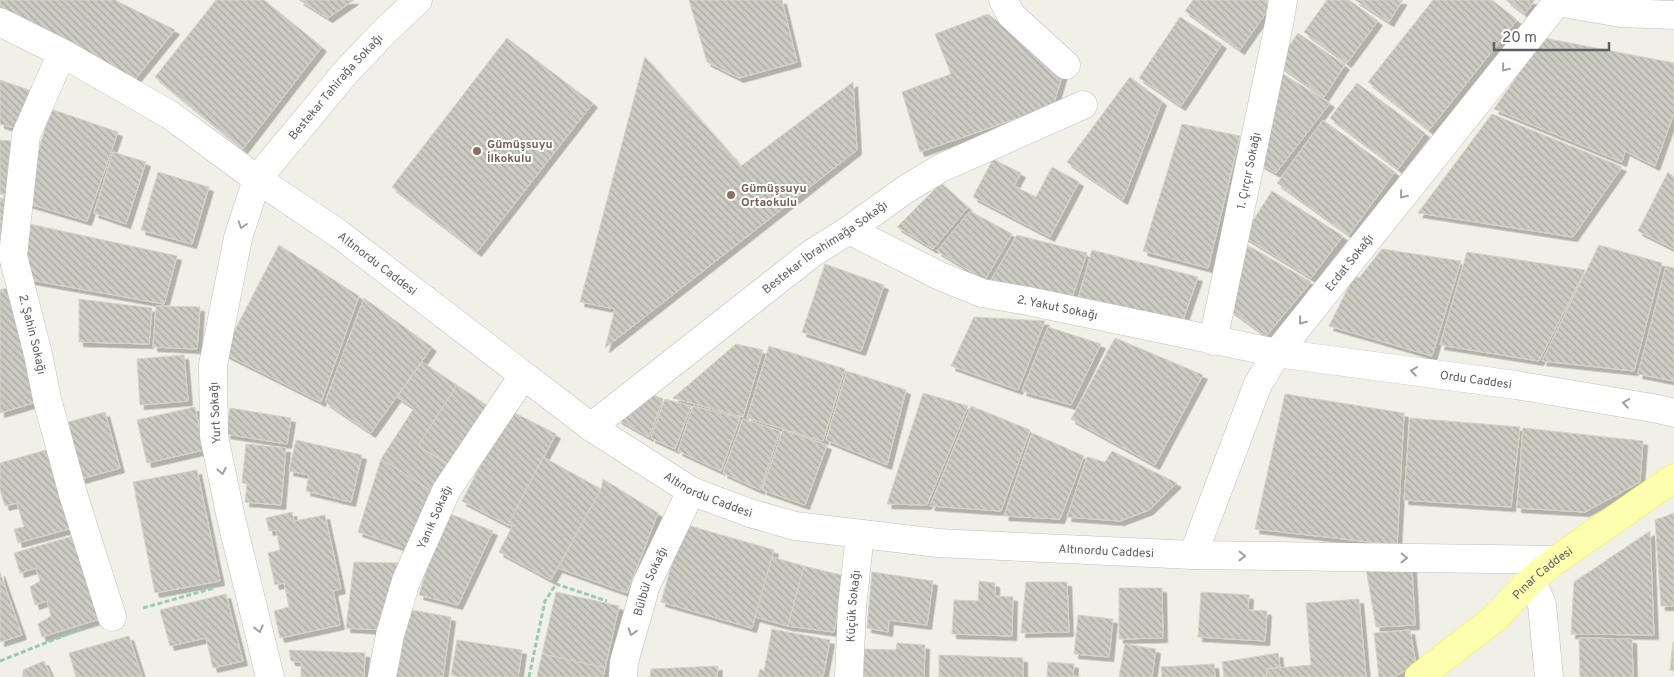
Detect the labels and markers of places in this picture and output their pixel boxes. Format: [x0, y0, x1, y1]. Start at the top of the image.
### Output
place label: Gümüşsuyu İlkokulu [487, 137, 553, 167]
marker: Gümüşsuyu İlkokulu [471, 145, 483, 157]
place label: Gümüşsuyu Ortaokulu [741, 181, 807, 211]
marker: Gümüşsuyu Ortaokulu [725, 189, 737, 201]

